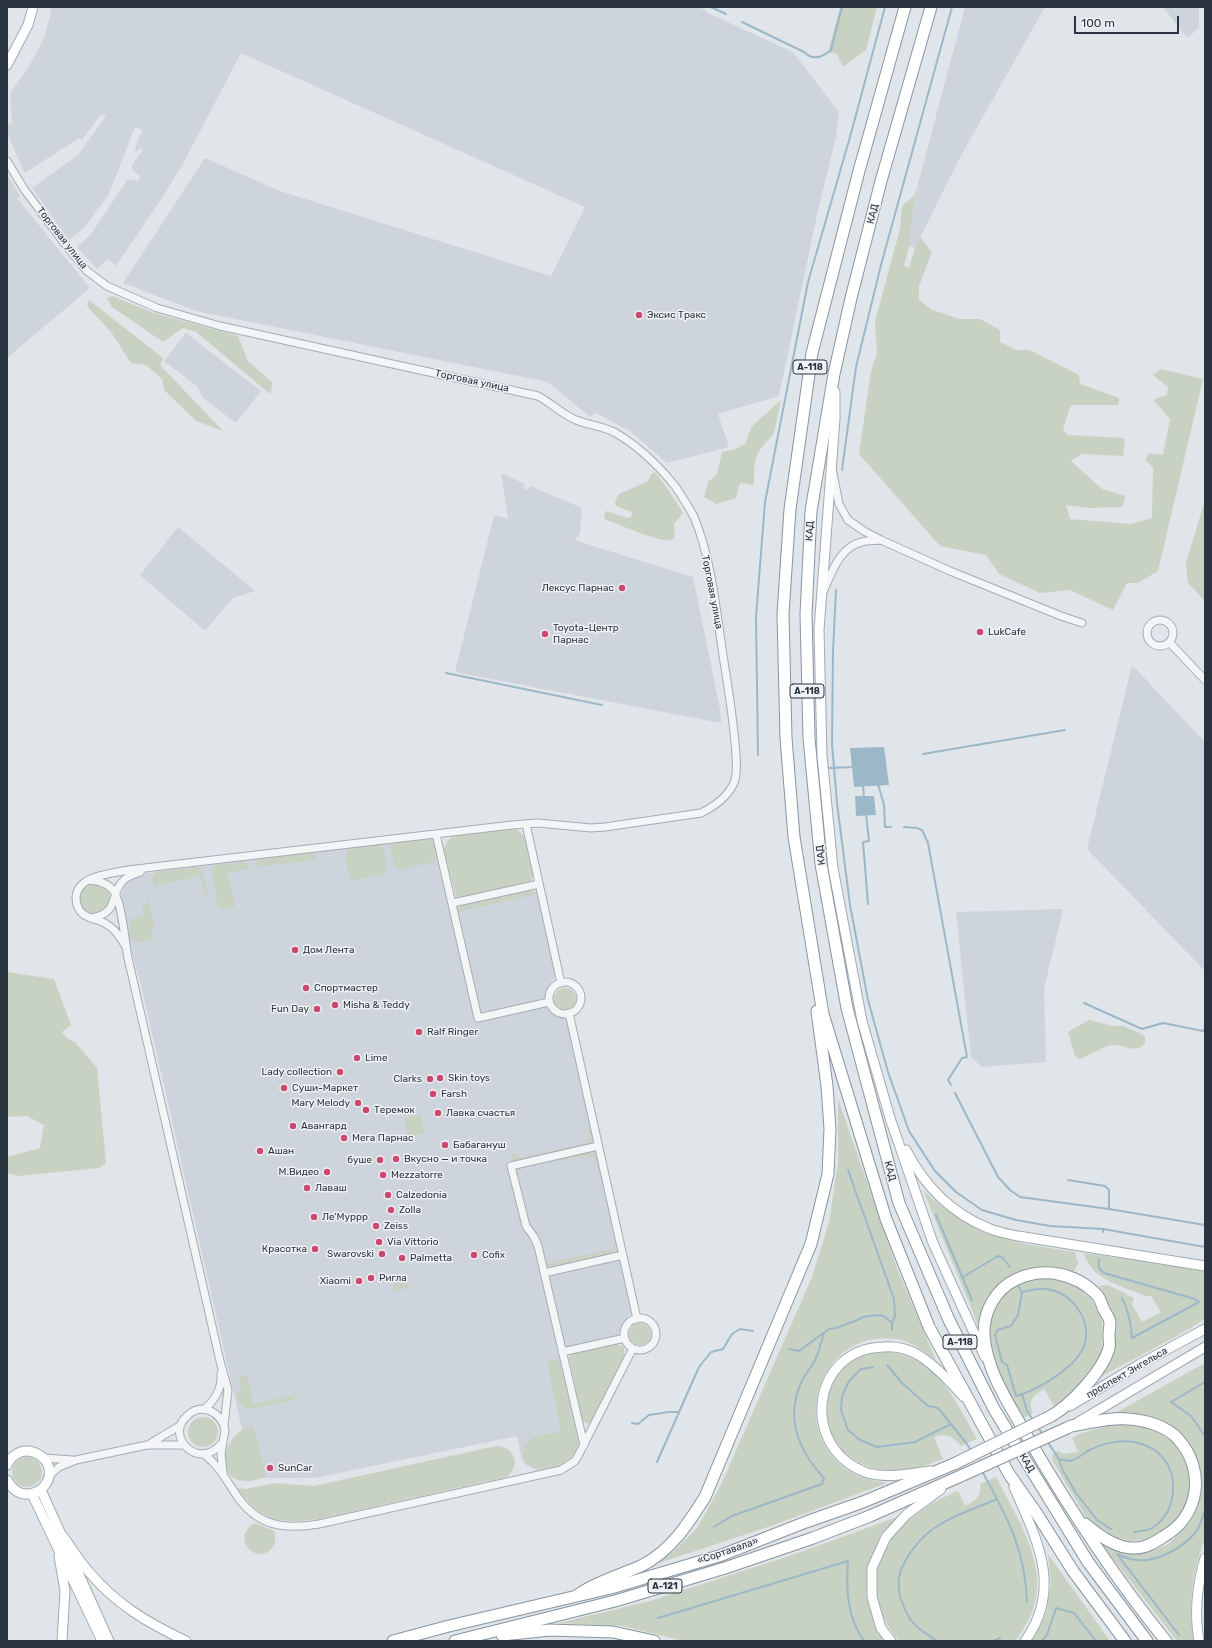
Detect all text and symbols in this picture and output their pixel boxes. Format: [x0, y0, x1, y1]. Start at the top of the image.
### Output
scale bar [1076, 8, 1181, 34]
text: 100 m [1081, 16, 1115, 30]
street label: КАД [865, 203, 881, 225]
street label: Торговая улица [34, 205, 90, 271]
place label: Эксис Тракс [647, 309, 706, 321]
marker: Эксис Тракс [634, 310, 644, 320]
road number: А-118 [793, 360, 827, 374]
street label: Торговая улица [434, 367, 510, 395]
street label: КАД [803, 521, 817, 541]
street label: Торговая улица [699, 554, 725, 630]
place label: Лексус Парнас [542, 582, 614, 594]
marker: Лексус Парнас [617, 583, 627, 593]
place label: Toyota-Центр Парнас [553, 622, 619, 646]
place label: LukCafe [988, 626, 1026, 638]
marker: LukCafe [975, 627, 985, 637]
marker: Toyota-Центр Парнас [540, 629, 550, 639]
road number: А-118 [790, 684, 824, 698]
street label: КАД [814, 844, 828, 866]
place label: Дом Лента [303, 944, 354, 956]
marker: Дом Лента [290, 945, 300, 955]
place label: Спортмастер [314, 982, 378, 994]
marker: Спортмастер [301, 983, 311, 993]
place label: Misha & Teddy [343, 999, 410, 1011]
marker: Misha & Teddy [330, 1000, 340, 1010]
place label: Fun Day [271, 1003, 309, 1015]
marker: Fun Day [312, 1004, 322, 1014]
place label: Ralf Ringer [427, 1026, 478, 1038]
marker: Ralf Ringer [414, 1027, 424, 1037]
place label: Lime [365, 1052, 388, 1064]
marker: Lime [352, 1053, 362, 1063]
place label: Lady collection [262, 1066, 332, 1078]
marker: Lady collection [335, 1067, 345, 1077]
place label: Skin toys [448, 1072, 490, 1084]
place label: Clarks [393, 1073, 422, 1085]
marker: Skin toys [435, 1073, 445, 1083]
marker: Clarks [425, 1074, 435, 1084]
place label: Суши-Маркет [292, 1082, 358, 1094]
marker: Суши-Маркет [279, 1083, 289, 1093]
place label: Farsh [441, 1088, 467, 1100]
marker: Farsh [428, 1089, 438, 1099]
place label: Mary Melody [292, 1097, 350, 1109]
marker: Mary Melody [353, 1098, 363, 1108]
place label: Теремок [374, 1104, 415, 1116]
marker: Теремок [361, 1105, 371, 1115]
place label: Лавка счастья [446, 1107, 515, 1119]
marker: Лавка счастья [433, 1108, 443, 1118]
place label: Авангард [301, 1120, 347, 1132]
marker: Авангард [288, 1121, 298, 1131]
place label: Мега Парнас [352, 1132, 414, 1144]
marker: Мега Парнас [339, 1133, 349, 1143]
place label: Бабагануш [453, 1139, 506, 1151]
marker: Бабагануш [440, 1140, 450, 1150]
place label: Ашан [268, 1145, 294, 1157]
marker: Ашан [255, 1146, 265, 1156]
place label: Вкусно — и точка [404, 1153, 487, 1165]
place label: буше [347, 1154, 372, 1166]
marker: Вкусно — и точка [391, 1154, 401, 1164]
marker: буше [375, 1155, 385, 1165]
street label: КАД [882, 1160, 898, 1182]
place label: М.Видео [279, 1166, 319, 1178]
marker: М.Видео [322, 1167, 332, 1177]
place label: Mezzatorre [391, 1169, 443, 1181]
marker: Mezzatorre [378, 1170, 388, 1180]
place label: Лаваш [315, 1182, 347, 1194]
marker: Лаваш [302, 1183, 312, 1193]
place label: Calzedonia [396, 1189, 447, 1201]
marker: Calzedonia [383, 1190, 393, 1200]
place label: Zolla [399, 1204, 421, 1216]
marker: Zolla [386, 1205, 396, 1215]
place label: Ле'Муррр [322, 1211, 368, 1223]
marker: Ле'Муррр [309, 1212, 319, 1222]
place label: Zeiss [384, 1220, 408, 1232]
marker: Zeiss [371, 1221, 381, 1231]
place label: Via Vittorio [387, 1236, 438, 1248]
marker: Via Vittorio [374, 1237, 384, 1247]
place label: Красотка [262, 1243, 307, 1255]
marker: Красотка [310, 1244, 320, 1254]
place label: Swarovski [327, 1248, 374, 1260]
marker: Swarovski [377, 1249, 387, 1259]
place label: Cofix [482, 1249, 505, 1261]
marker: Cofix [469, 1250, 479, 1260]
place label: Palmetta [410, 1252, 452, 1264]
marker: Palmetta [397, 1253, 407, 1263]
place label: Ригла [379, 1272, 407, 1284]
marker: Ригла [366, 1273, 376, 1283]
place label: Xiaomi [320, 1275, 351, 1287]
marker: Xiaomi [354, 1276, 364, 1286]
road number: А-118 [943, 1335, 977, 1349]
street label: проспект Энгельса [1084, 1345, 1170, 1401]
street label: КАД [1017, 1451, 1037, 1475]
place label: SunCar [278, 1462, 312, 1474]
marker: SunCar [265, 1463, 275, 1473]
street label: «Сортавала» [696, 1535, 760, 1567]
road number: А-121 [648, 1579, 682, 1593]

